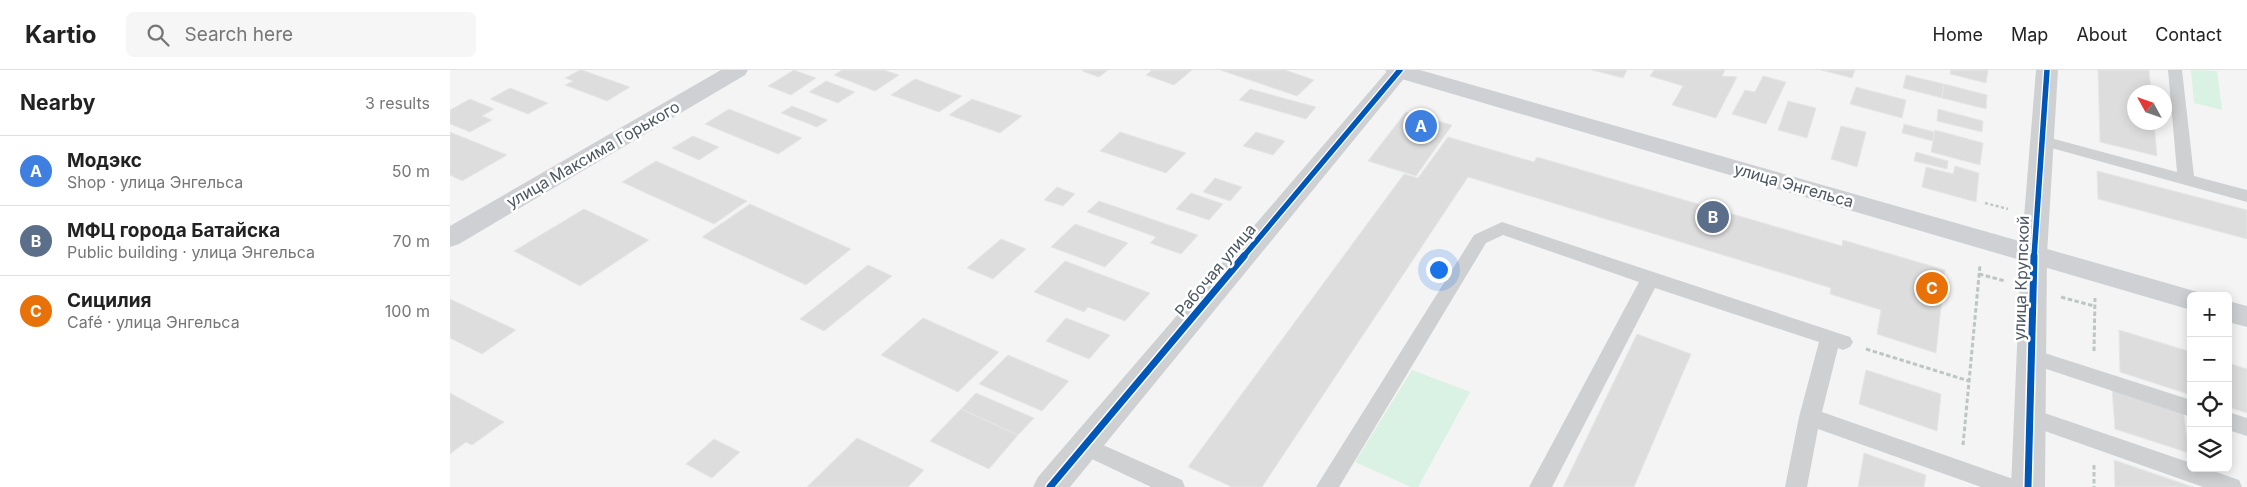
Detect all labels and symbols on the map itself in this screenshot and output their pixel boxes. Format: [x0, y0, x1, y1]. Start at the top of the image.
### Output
north arrow [2127, 85, 2172, 130]
street label: улица Максима Горького [503, 96, 683, 212]
pin: A [1405, 107, 1437, 145]
street label: улица Энгельса [1732, 158, 1856, 212]
pin: B [1697, 198, 1729, 236]
street label: улица Крупской [2009, 215, 2033, 341]
street label: Рабочая улица [1170, 219, 1260, 321]
your location [1426, 257, 1452, 283]
pin: C [1916, 269, 1948, 307]

